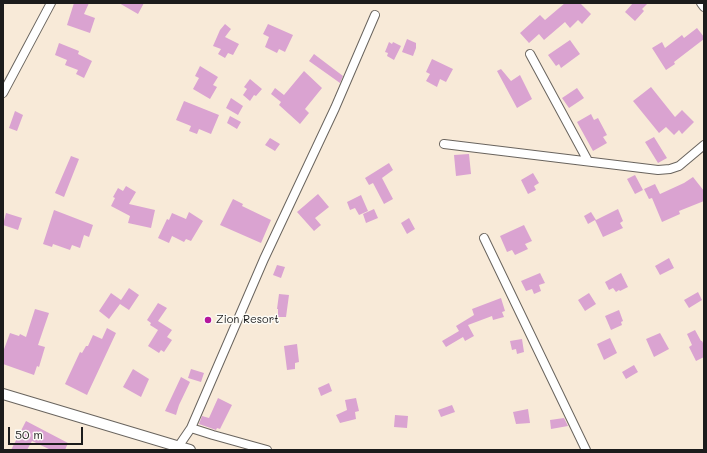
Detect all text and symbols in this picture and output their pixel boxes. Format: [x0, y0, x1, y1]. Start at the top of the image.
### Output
place label: Zion Resort [216, 313, 279, 327]
marker: Zion Resort [203, 315, 213, 325]
scale bar [10, 419, 85, 445]
text: 50 m [15, 426, 43, 442]

